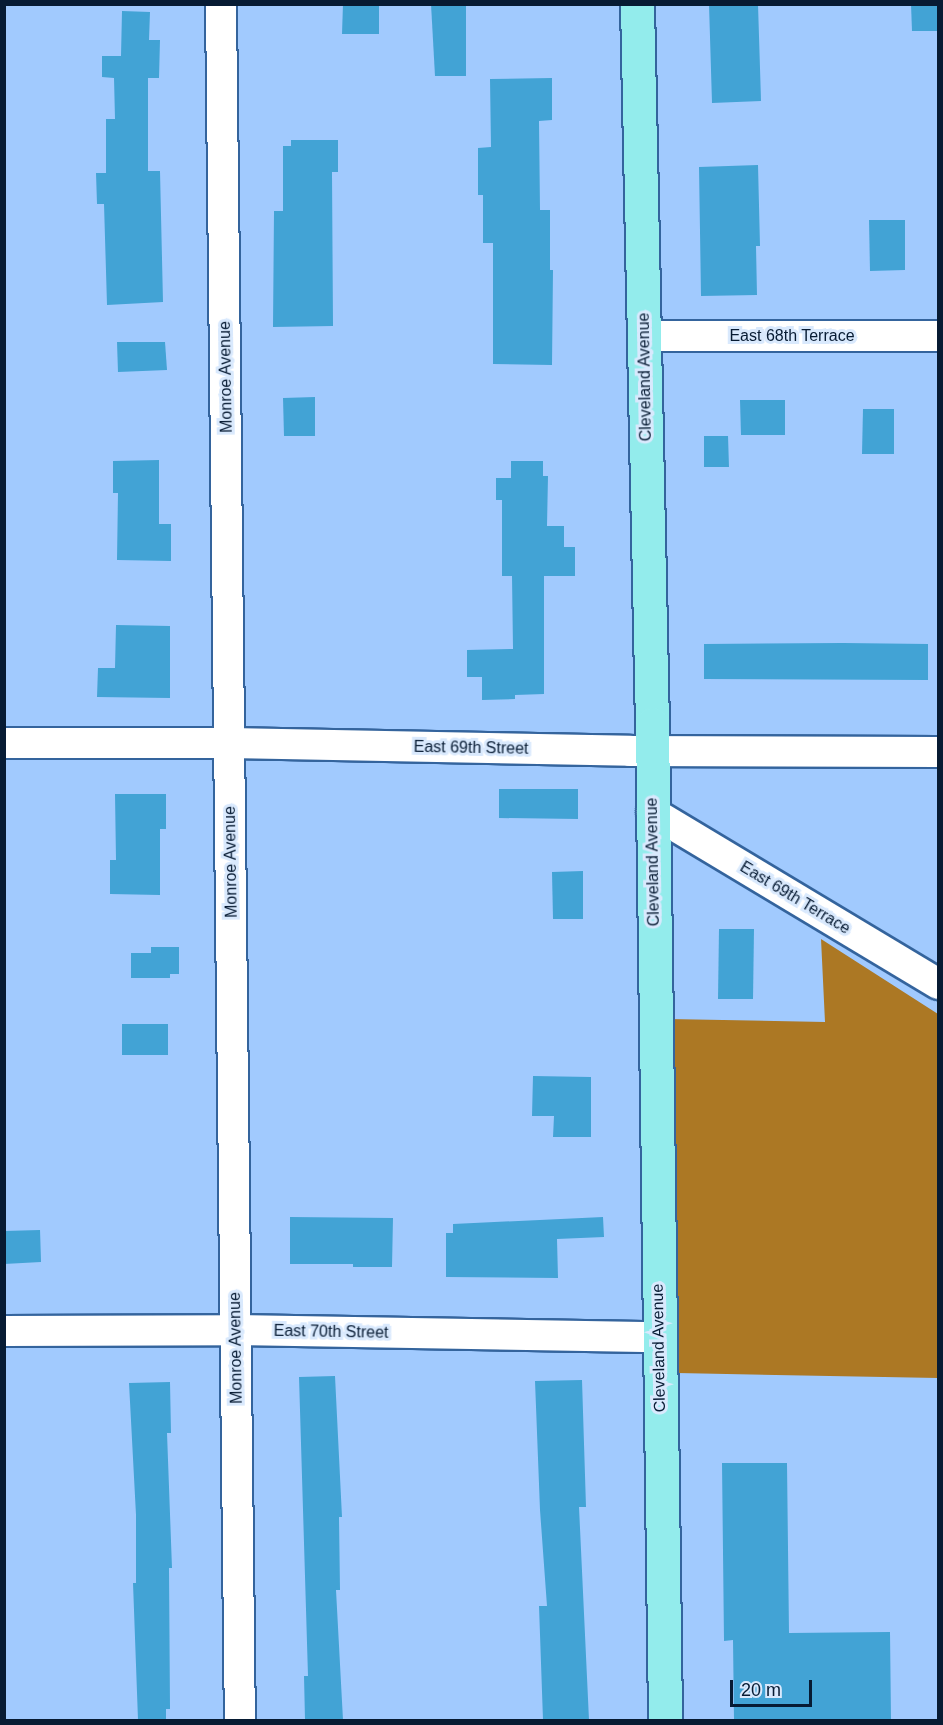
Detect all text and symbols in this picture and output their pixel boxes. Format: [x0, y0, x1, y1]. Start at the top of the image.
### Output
street label: Cleveland Avenue [634, 312, 656, 442]
street label: Monroe Avenue [215, 321, 237, 433]
street label: East 68th Terrace [729, 326, 855, 346]
street label: East 69th Street [413, 737, 529, 759]
street label: Cleveland Avenue [642, 797, 664, 927]
street label: Monroe Avenue [220, 806, 242, 918]
street label: East 69th Terrace [736, 857, 854, 939]
street label: Cleveland Avenue [648, 1283, 670, 1413]
street label: Monroe Avenue [225, 1292, 247, 1404]
street label: East 70th Street [273, 1321, 389, 1343]
scale bar [733, 1668, 816, 1706]
text: 20 m [741, 1680, 781, 1700]

